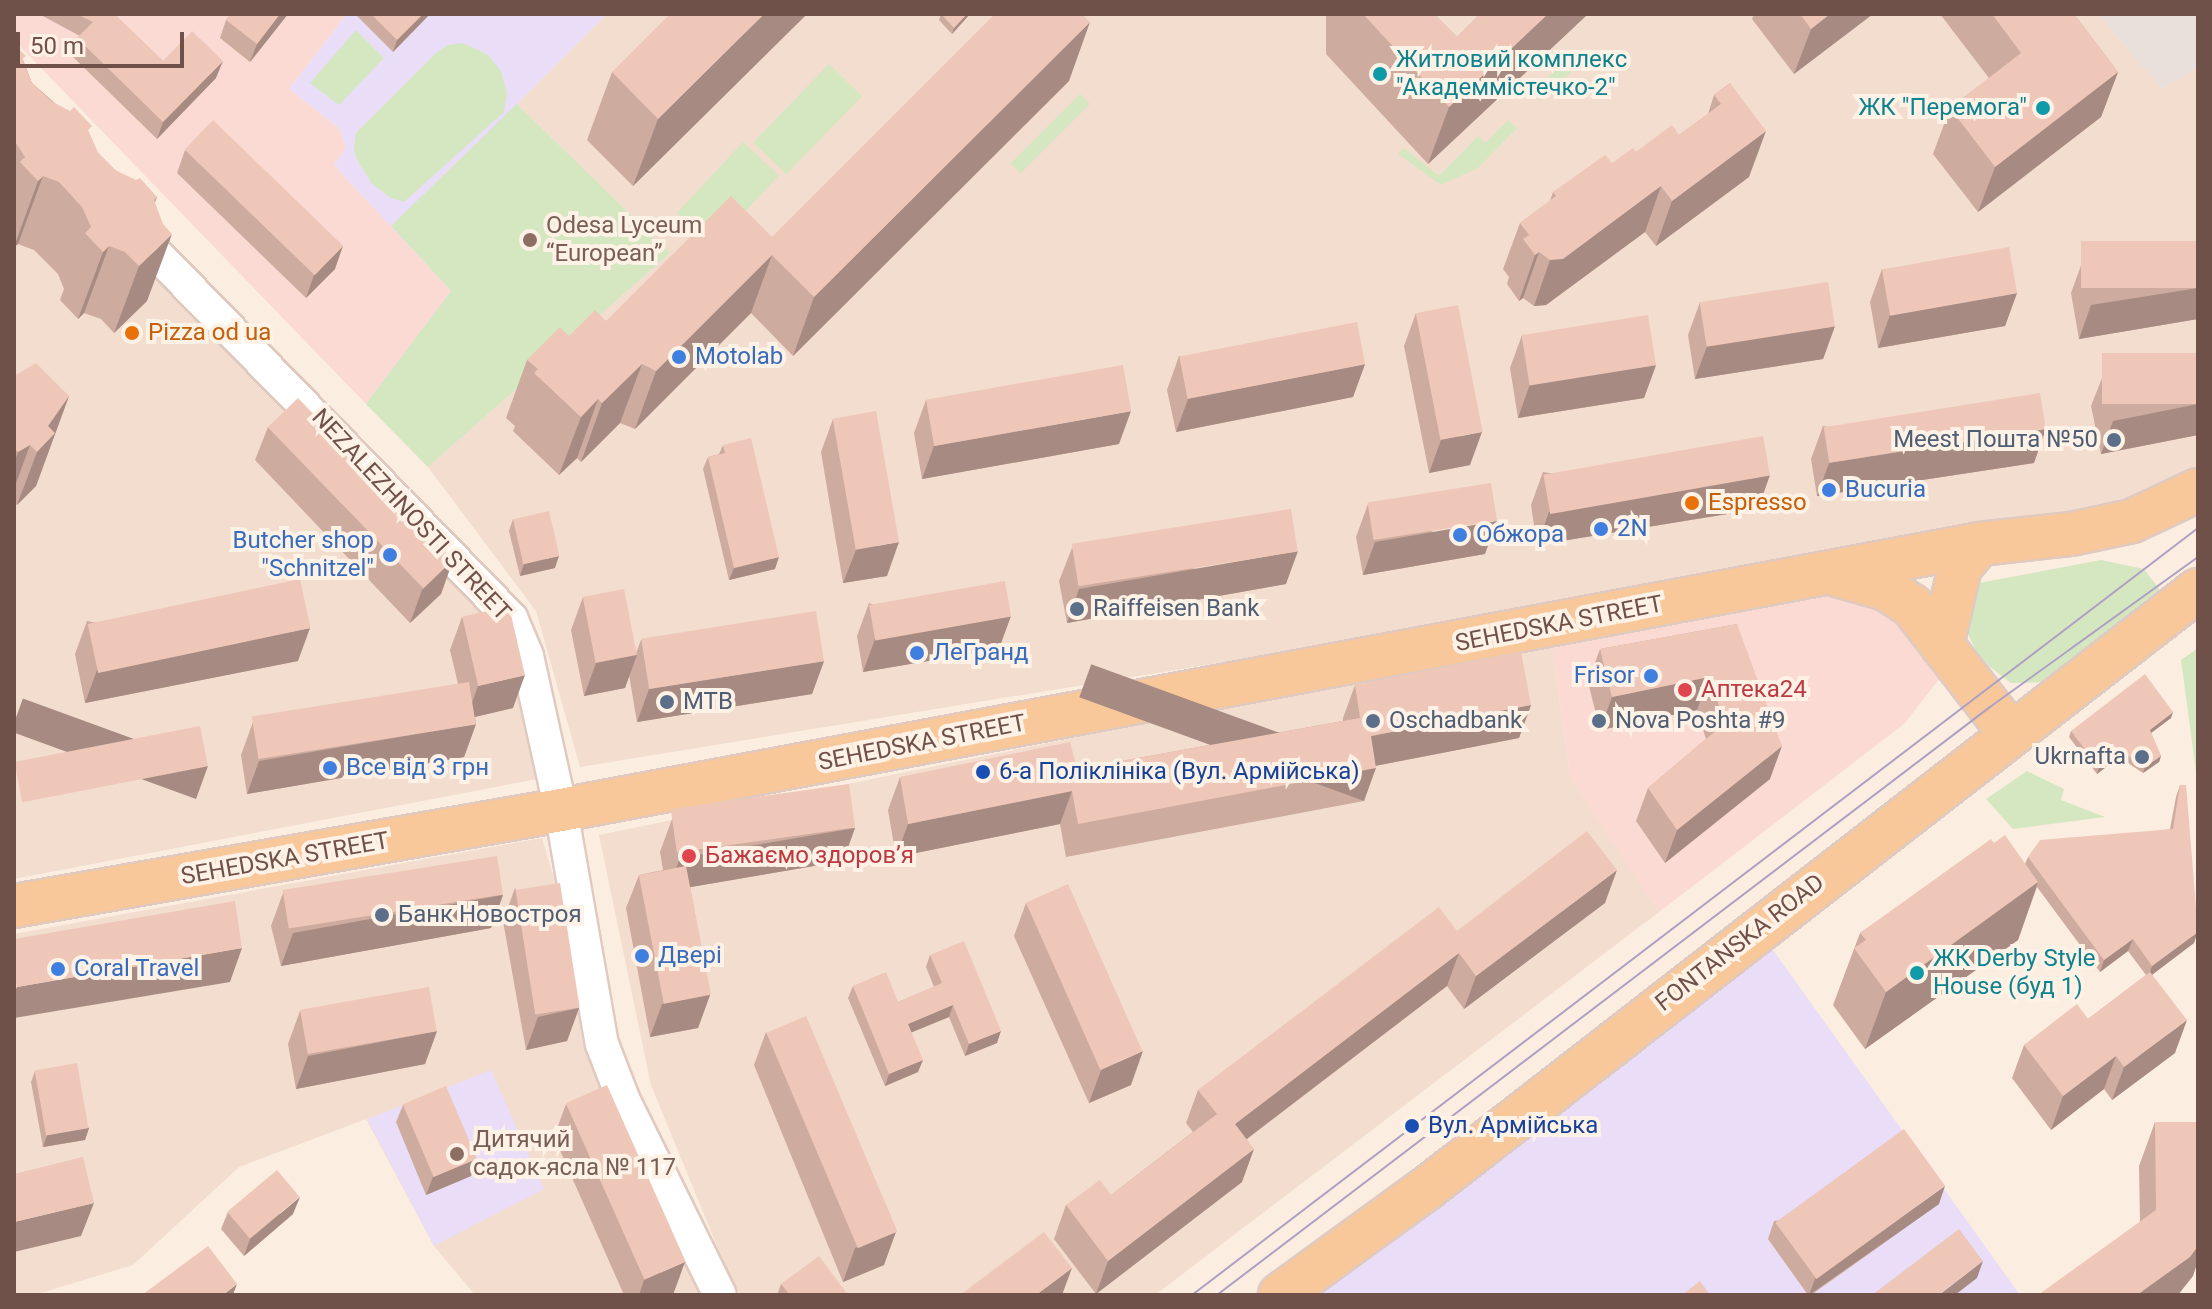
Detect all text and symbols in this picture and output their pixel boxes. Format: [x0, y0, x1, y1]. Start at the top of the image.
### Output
scale bar [20, 16, 188, 66]
text: 50 m [30, 32, 84, 60]
place label: Житловий комплекс "Академмістечко-2" [1396, 46, 1627, 102]
marker: Житловий комплекс "Академмістечко-2" [1371, 65, 1389, 83]
place label: ЖК "Перемога" [1859, 94, 2027, 122]
marker: ЖК "Перемога" [2034, 99, 2052, 117]
place label: Odesa Lyceum “European” [546, 212, 702, 268]
marker: Odesa Lyceum “European” [521, 231, 539, 249]
place label: Pizza od ua [148, 319, 271, 347]
marker: Pizza od ua [123, 324, 141, 342]
place label: Motolab [695, 343, 783, 371]
marker: Motolab [670, 348, 688, 366]
street label: NEZALEZHNOSTI STREET [305, 403, 517, 627]
place label: Meest Пошта №50 [1893, 426, 2098, 454]
marker: Meest Пошта №50 [2105, 431, 2123, 449]
place label: Bucuria [1845, 476, 1926, 504]
marker: Bucuria [1820, 481, 1838, 499]
place label: Espresso [1708, 489, 1807, 517]
marker: Espresso [1683, 494, 1701, 512]
place label: 2N [1617, 515, 1648, 543]
marker: 2N [1592, 520, 1610, 538]
place label: Обжора [1476, 521, 1564, 549]
marker: Обжора [1451, 526, 1469, 544]
place label: Butcher shop "Schnitzel" [233, 527, 374, 583]
marker: Butcher shop "Schnitzel" [381, 546, 399, 564]
street label: SEHEDSKA STREET [1453, 590, 1665, 658]
place label: Raiffeisen Bank [1093, 595, 1259, 623]
marker: Raiffeisen Bank [1068, 600, 1086, 618]
place label: ЛеГранд [933, 639, 1029, 667]
marker: ЛеГранд [908, 644, 926, 662]
place label: Frisor [1574, 662, 1635, 690]
marker: Frisor [1642, 667, 1660, 685]
place label: Аптека24 [1701, 676, 1807, 704]
marker: Аптека24 [1676, 681, 1694, 699]
place label: МТВ [683, 688, 733, 716]
marker: МТВ [658, 693, 676, 711]
place label: Oschadbank [1389, 707, 1522, 735]
place label: Nova Poshta #9 [1615, 707, 1785, 735]
street label: SEHEDSKA STREET [816, 709, 1028, 777]
marker: Oschadbank [1364, 712, 1382, 730]
marker: Nova Poshta #9 [1590, 712, 1608, 730]
place label: Ukrnafta [2035, 743, 2126, 771]
marker: Ukrnafta [2133, 748, 2151, 766]
place label: Все від 3 грн [346, 754, 489, 782]
place label: 6-а Поліклініка (Вул. Армійська) [999, 758, 1360, 786]
marker: Все від 3 грн [321, 759, 339, 777]
marker: 6-а Поліклініка (Вул. Армійська) [974, 763, 992, 781]
street label: SEHEDSKA STREET [179, 827, 391, 891]
place label: Бажаємо здоровʼя [705, 842, 914, 870]
marker: Бажаємо здоровʼя [680, 847, 698, 865]
street label: FONTANSKA ROAD [1650, 868, 1830, 1018]
place label: Банк Новостроя [398, 901, 582, 929]
marker: Банк Новостроя [373, 906, 391, 924]
place label: Двері [658, 942, 722, 970]
place label: ЖК Derby Style House (буд 1) [1933, 945, 2095, 1001]
marker: Двері [633, 947, 651, 965]
place label: Coral Travel [74, 955, 200, 983]
marker: Coral Travel [49, 960, 67, 978]
marker: ЖК Derby Style House (буд 1) [1908, 964, 1926, 982]
place label: Вул. Армійська [1428, 1112, 1598, 1140]
marker: Вул. Армійська [1403, 1117, 1421, 1135]
place label: Дитячий садок-ясла № 117 [473, 1126, 676, 1182]
marker: Дитячий садок-ясла № 117 [448, 1145, 466, 1163]

